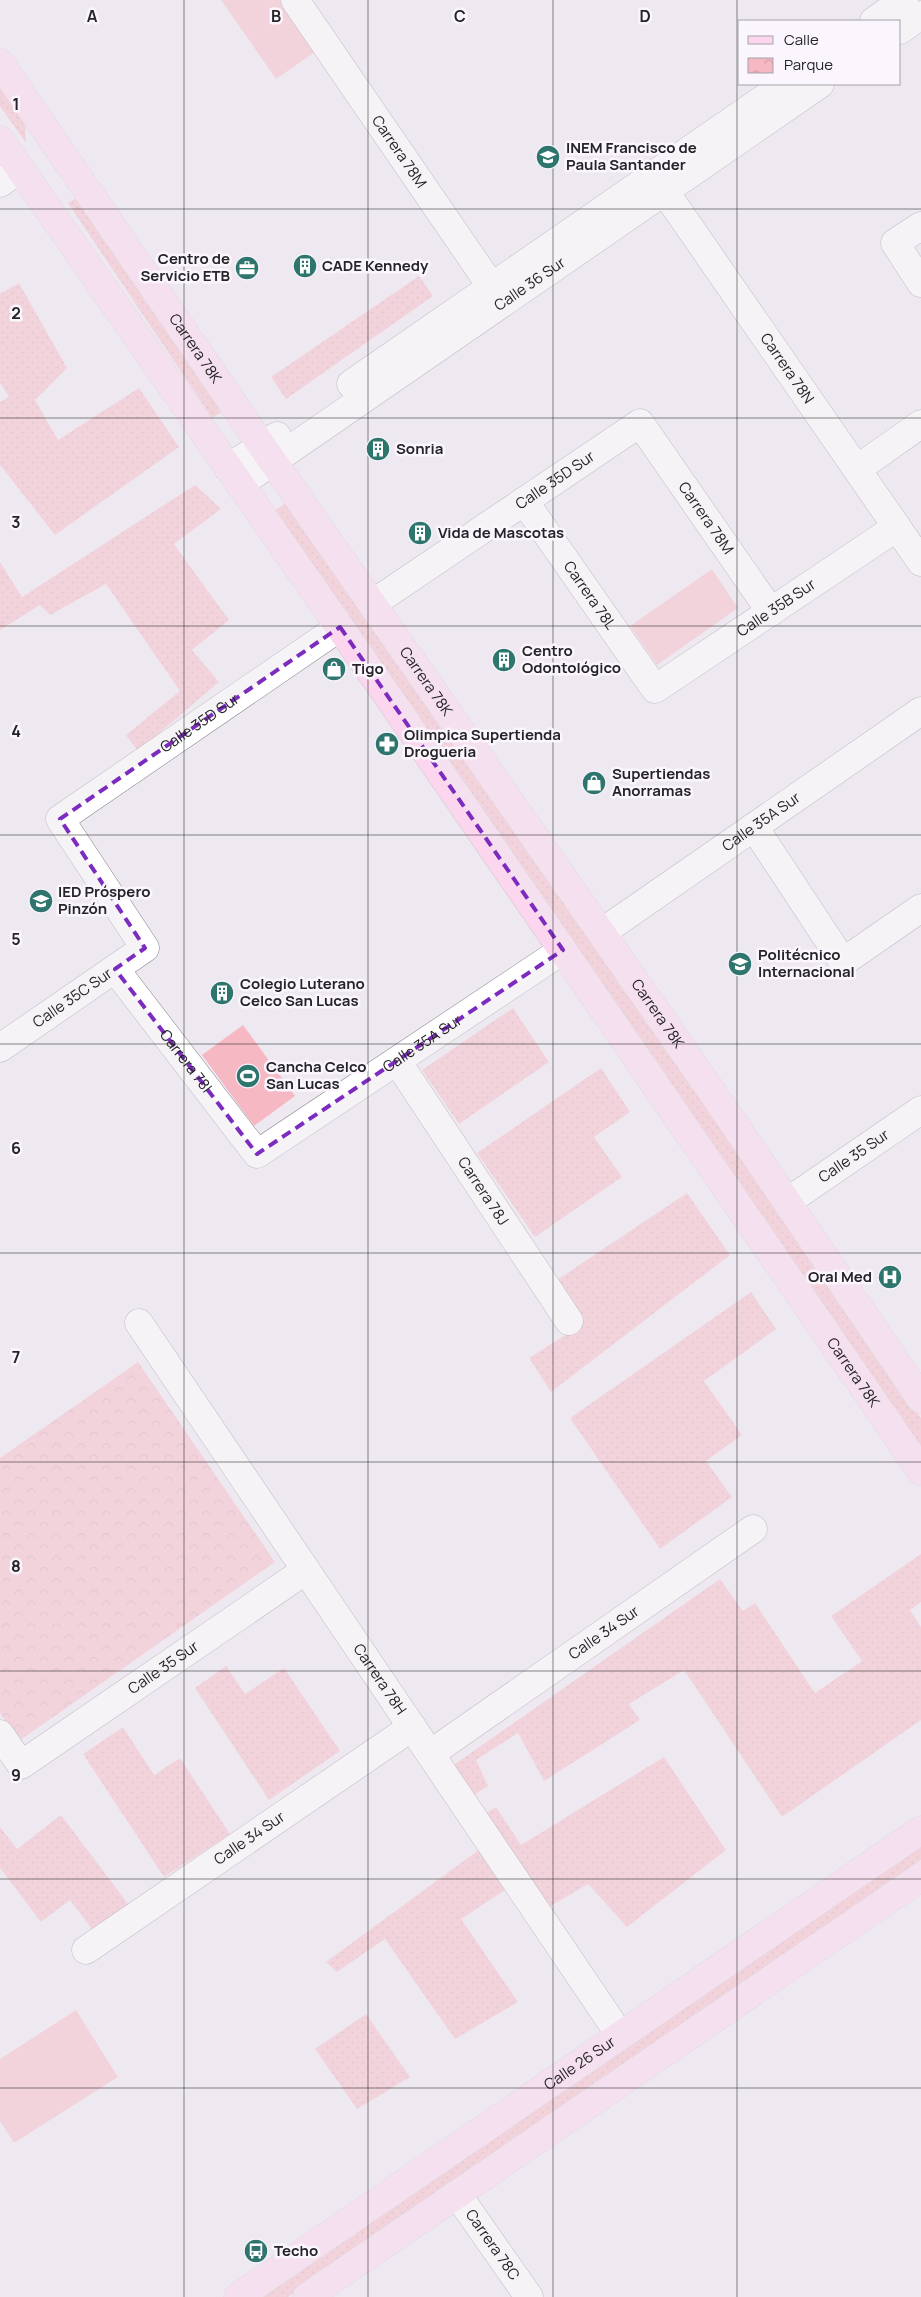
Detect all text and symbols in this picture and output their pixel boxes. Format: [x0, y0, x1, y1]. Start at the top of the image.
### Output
text: A [87, 5, 98, 27]
text: B [271, 5, 281, 27]
text: C [454, 5, 466, 27]
text: D [639, 5, 651, 27]
legend [738, 20, 901, 85]
text: Calle [784, 29, 819, 50]
text: Parque [784, 54, 833, 75]
text: 1 [12, 93, 20, 115]
street label: Carrera 78M [367, 111, 432, 192]
place label: INEM Francisco de Paula Santander [566, 137, 697, 175]
school or university icon: INEM Francisco de Paula Santander [535, 144, 561, 170]
place label: Centro de Servicio ETB [140, 248, 231, 286]
street label: Calle 36 Sur [490, 251, 570, 316]
building icon: CADE Kennedy [292, 253, 318, 279]
office icon: Centro de Servicio ETB [234, 255, 260, 281]
place label: CADE Kennedy [322, 255, 429, 276]
text: 2 [11, 302, 21, 324]
street label: Carrera 78K [164, 309, 227, 387]
street label: Carrera 78N [756, 329, 819, 408]
building icon: Sonria [365, 436, 391, 462]
place label: Sonria [396, 438, 443, 459]
street label: Calle 35D Sur [511, 445, 599, 514]
street label: Carrera 78M [674, 477, 739, 558]
text: 3 [11, 511, 21, 533]
building icon: Vida de Mascotas [407, 520, 433, 546]
place label: Vida de Mascotas [438, 522, 564, 543]
street label: Carrera 78L [559, 557, 622, 634]
street label: Calle 35B Sur [732, 573, 820, 641]
place label: Centro Odontológico [522, 640, 621, 678]
street label: Carrera 78K [395, 642, 458, 720]
building icon: Centro Odontológico [491, 647, 517, 673]
shop icon: Tigo [321, 656, 347, 682]
place label: Tigo [352, 658, 384, 679]
street label: Calle 35D Sur [156, 688, 244, 757]
text: 4 [11, 720, 21, 742]
place label: Olimpica Supertienda Drogueria [404, 724, 561, 762]
pharmacy icon: Olimpica Supertienda Drogueria [374, 731, 400, 757]
place label: Supertiendas Anorramas [612, 763, 710, 801]
shop icon: Supertiendas Anorramas [581, 770, 607, 796]
street label: Calle 35A Sur [718, 787, 805, 856]
place label: IED Próspero Pinzón [58, 881, 150, 919]
school or university icon: IED Próspero Pinzón [28, 888, 54, 914]
text: 5 [11, 928, 21, 950]
place label: Politécnico Internacional [758, 944, 855, 982]
school or university icon: Politécnico Internacional [727, 951, 753, 977]
street label: Calle 35C Sur [28, 962, 117, 1032]
place label: Colegio Luterano Celco San Lucas [240, 973, 365, 1011]
street label: Carrera 78K [627, 975, 690, 1052]
building icon: Colegio Luterano Celco San Lucas [209, 980, 235, 1006]
street label: Calle 35A Sur [378, 1009, 466, 1077]
street label: Carrera 78I [155, 1025, 217, 1097]
place label: Cancha Celco San Lucas [266, 1056, 367, 1094]
sports icon: Cancha Celco San Lucas [235, 1063, 261, 1089]
street label: Calle 35 Sur [814, 1124, 893, 1187]
text: 6 [11, 1137, 21, 1159]
street label: Carrera 78J [453, 1152, 514, 1229]
hospital icon: Oral Med [877, 1264, 903, 1290]
place label: Oral Med [808, 1266, 872, 1287]
street label: Carrera 78K [822, 1333, 885, 1411]
text: 7 [12, 1346, 20, 1368]
text: 8 [11, 1555, 21, 1577]
street label: Calle 34 Sur [564, 1600, 644, 1664]
street label: Calle 35 Sur [124, 1635, 203, 1699]
street label: Carrera 78H [349, 1639, 412, 1719]
text: 9 [11, 1764, 21, 1786]
street label: Calle 34 Sur [210, 1806, 289, 1870]
street label: Calle 26 Sur [540, 2031, 620, 2095]
street label: Carrera 78C [461, 2205, 525, 2284]
bus stop icon: Techo [243, 2238, 269, 2264]
place label: Techo [274, 2240, 318, 2261]

